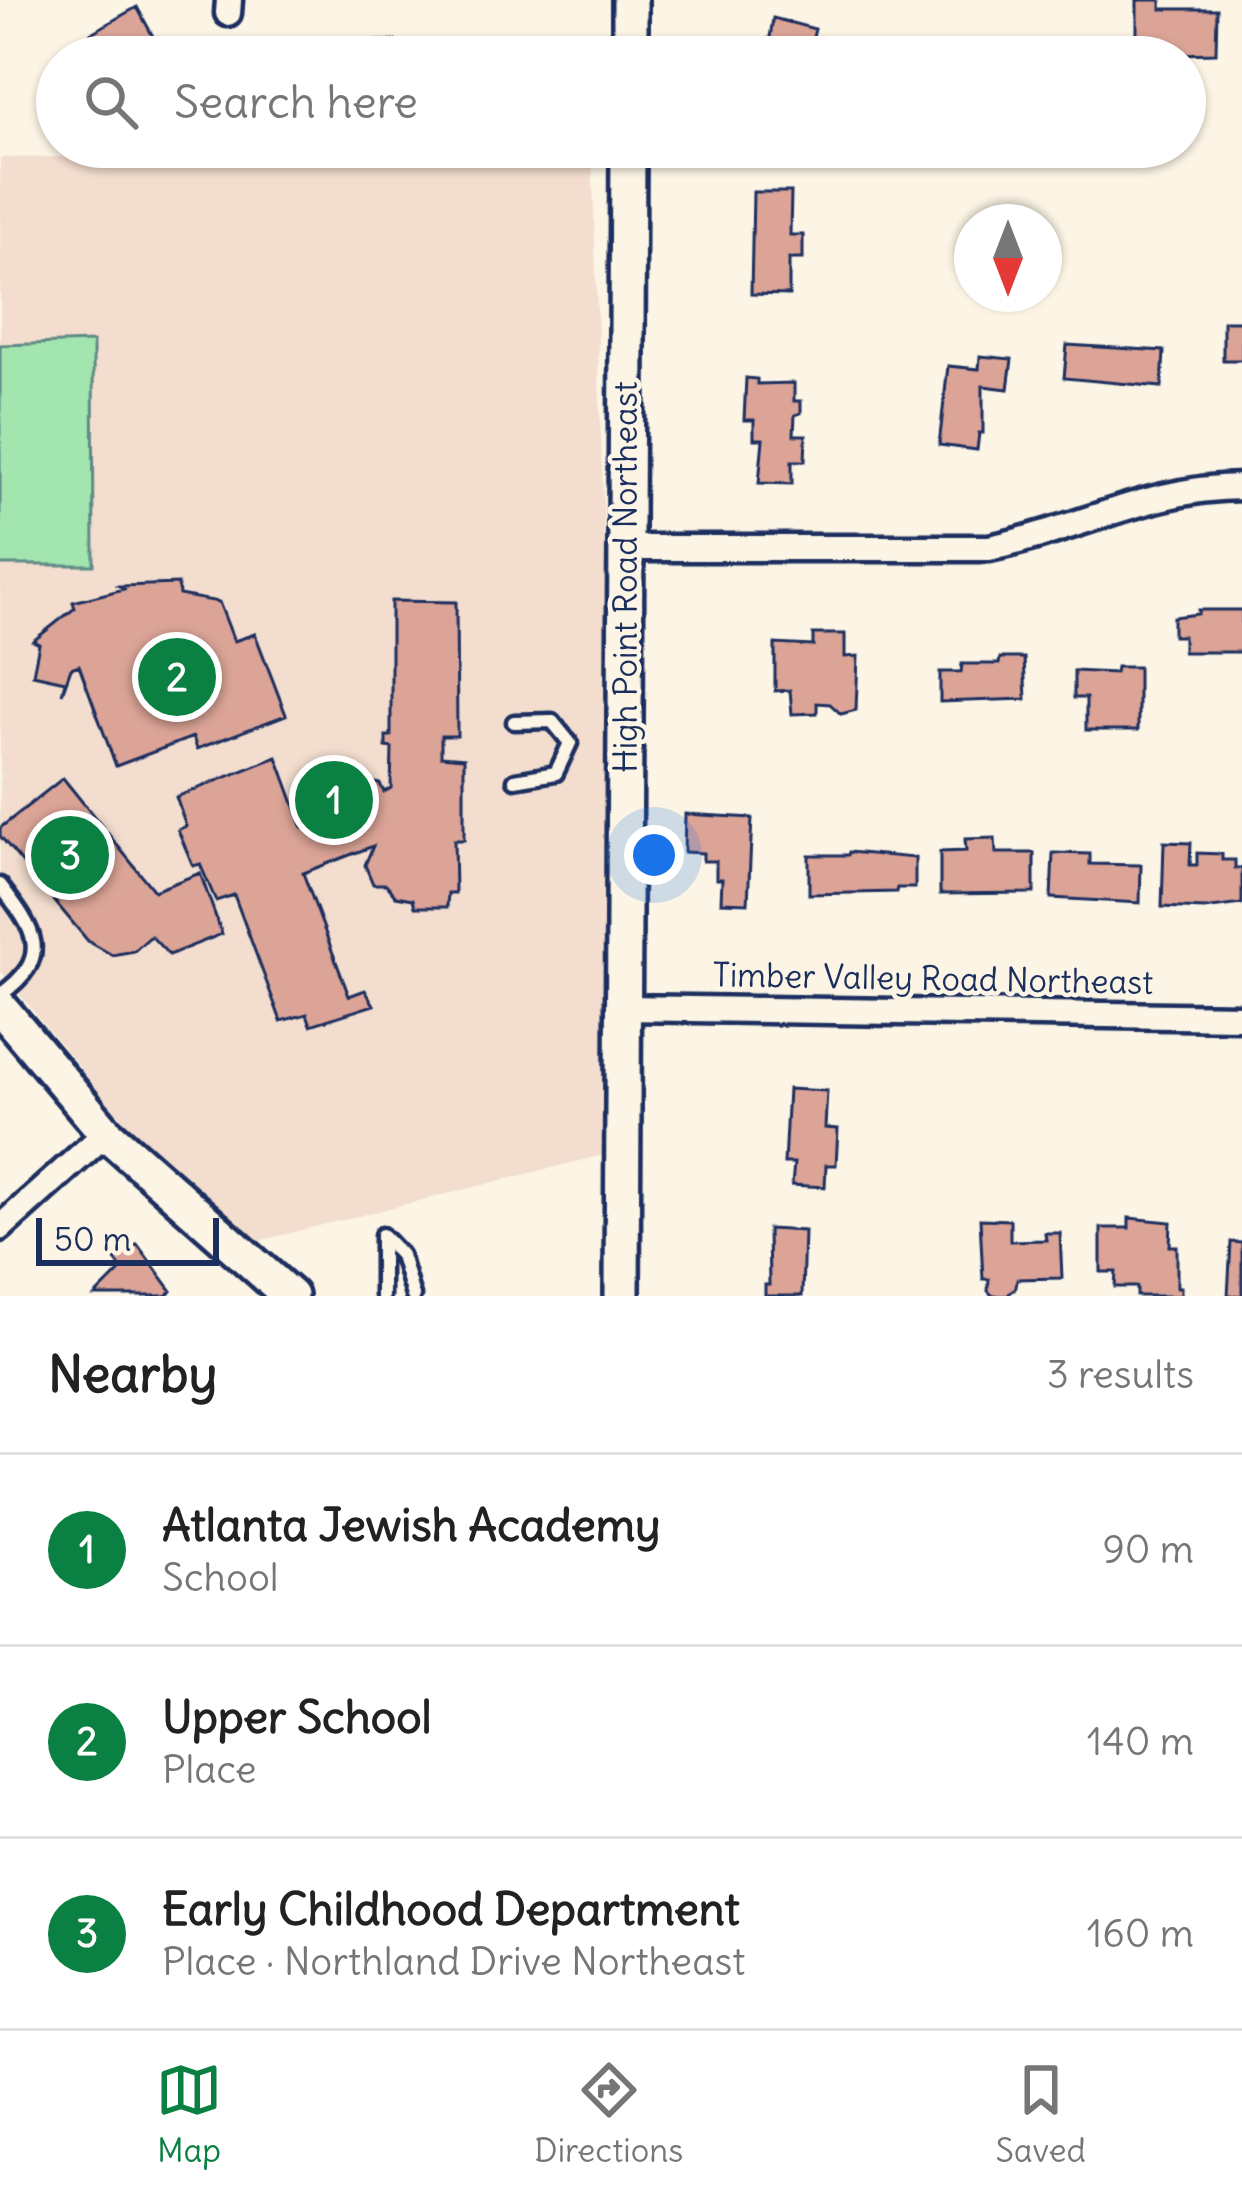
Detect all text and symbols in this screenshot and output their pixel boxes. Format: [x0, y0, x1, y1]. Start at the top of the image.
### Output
search box [36, 36, 1206, 168]
icon: search [78, 69, 144, 135]
text: Search here [174, 74, 418, 130]
north arrow [954, 204, 1062, 312]
street label: High Point Road Northeast [604, 381, 646, 773]
pin: 2 [138, 632, 216, 722]
pin: 1 [295, 755, 373, 845]
pin: 3 [31, 810, 109, 900]
your location [624, 825, 684, 885]
street label: Timber Valley Road Northeast [712, 953, 1154, 1003]
scale bar [36, 1212, 219, 1265]
text: 50 m [54, 1218, 131, 1260]
text: Nearby [48, 1342, 217, 1406]
text: 3 results [1047, 1350, 1194, 1399]
text: Atlanta Jewish Academy [162, 1497, 661, 1553]
text: 1 [79, 1525, 95, 1574]
text: 90 m [1102, 1525, 1194, 1574]
text: School [162, 1553, 279, 1602]
text: Upper School [162, 1689, 432, 1745]
text: 2 [76, 1717, 98, 1766]
text: 140 m [1087, 1717, 1194, 1766]
text: Place [162, 1745, 256, 1794]
text: Early Childhood Department [162, 1881, 740, 1937]
text: 3 [76, 1909, 98, 1958]
text: 160 m [1087, 1909, 1194, 1958]
text: Place · Northland Drive Northeast [162, 1937, 745, 1986]
tab: Map [156, 2057, 222, 2171]
tab: Directions [534, 2057, 683, 2171]
tab: Saved [996, 2057, 1086, 2171]

